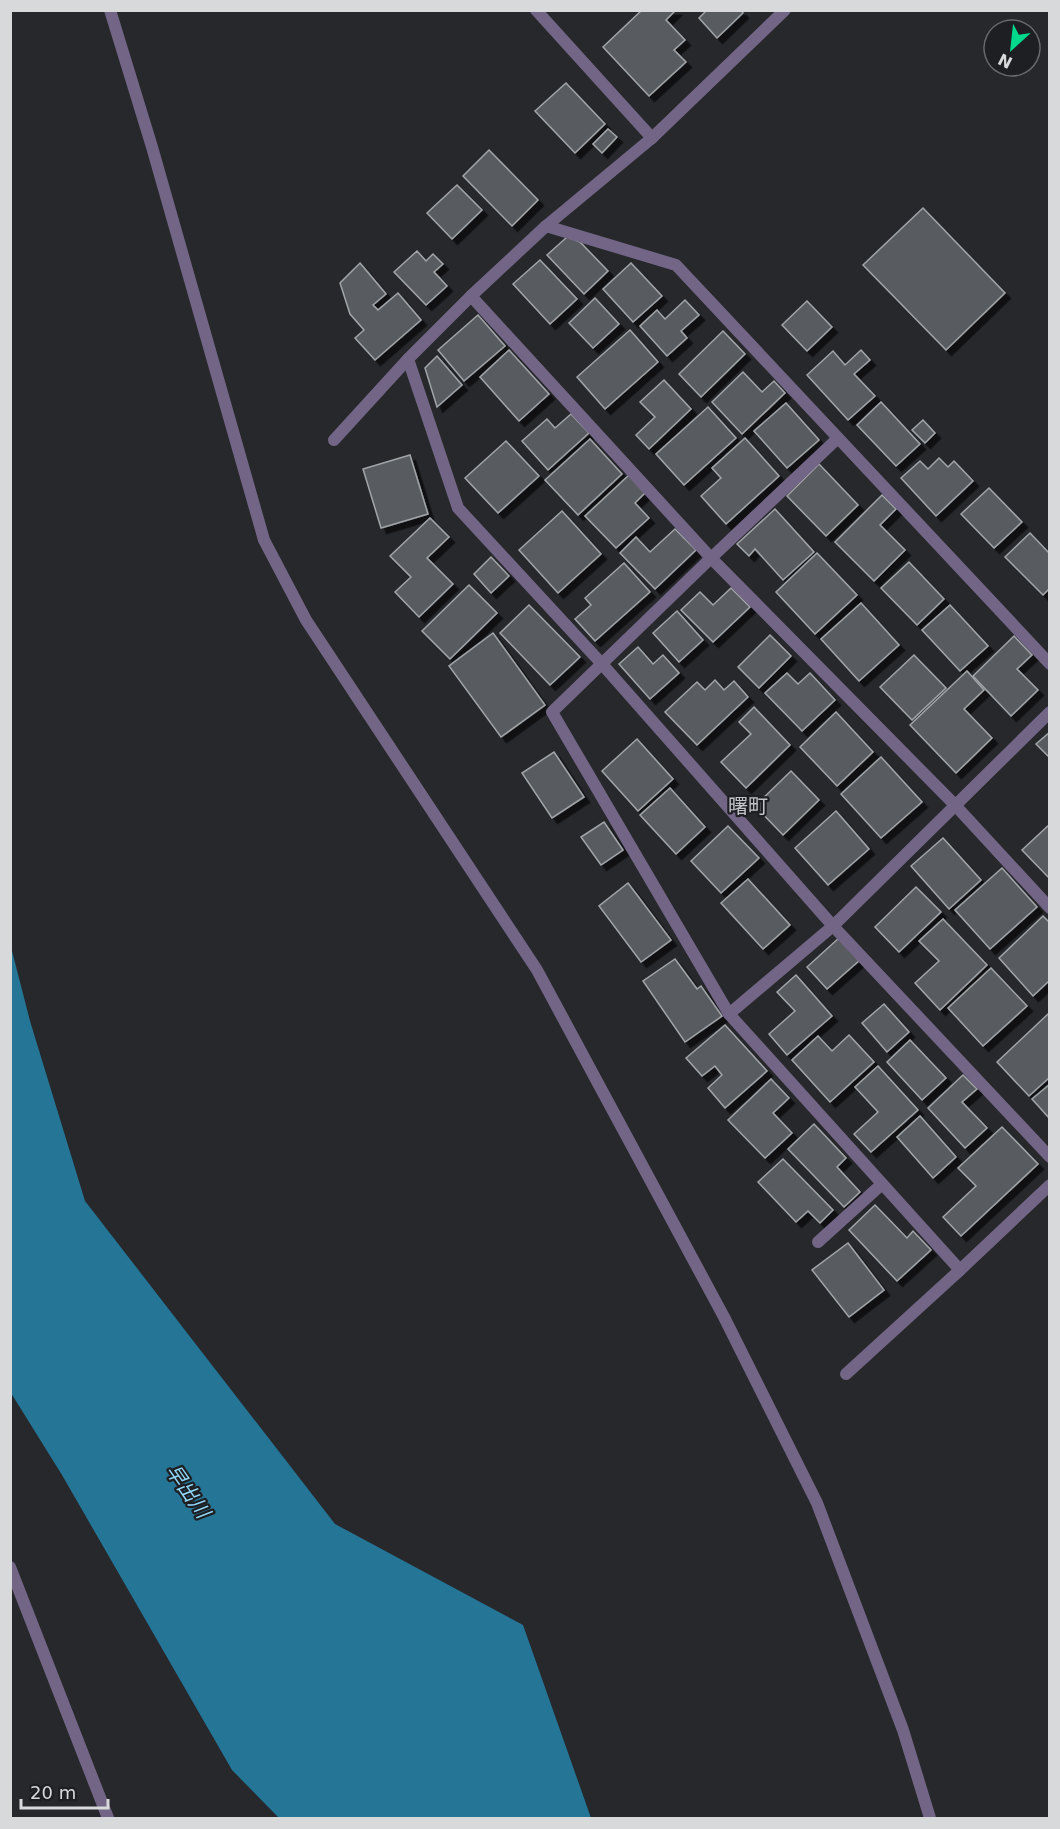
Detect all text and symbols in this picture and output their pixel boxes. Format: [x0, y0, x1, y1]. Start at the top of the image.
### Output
north arrow [982, 18, 1042, 78]
text: N [995, 49, 1016, 72]
district label: 曙町 [728, 794, 768, 818]
water label: 早出川 [161, 1460, 216, 1524]
scale bar [21, 1772, 108, 1810]
text: 20 m [30, 1782, 76, 1803]

